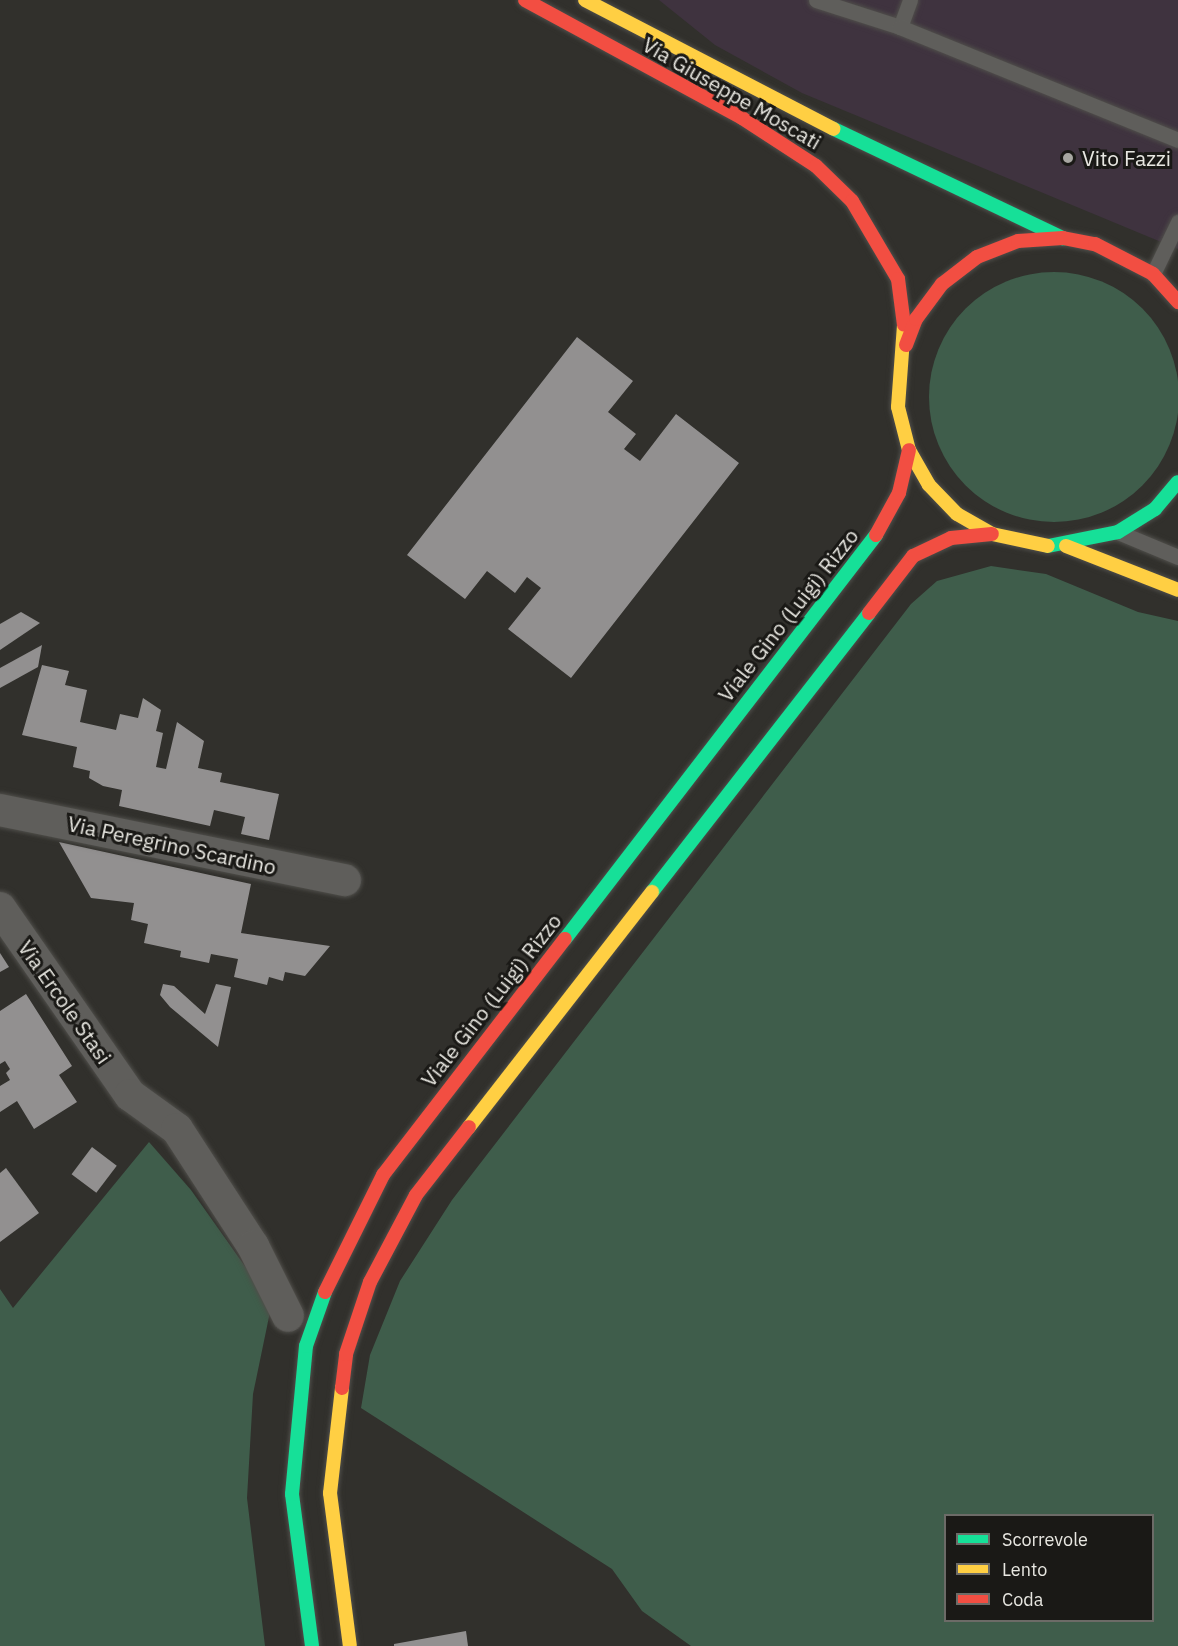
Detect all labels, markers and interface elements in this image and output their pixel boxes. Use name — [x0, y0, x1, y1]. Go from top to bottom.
street label: Via Giuseppe Moscati — [638, 32, 826, 154]
place label: Vito Fazzi — [1082, 145, 1171, 171]
marker: Vito Fazzi — [1059, 149, 1077, 167]
street label: Viale Gino (Luigi) Rizzo — [713, 524, 863, 706]
street label: Via Peregrino Scardino — [65, 811, 279, 879]
street label: Viale Gino (Luigi) Rizzo — [416, 909, 566, 1091]
street label: Via Ercole Stasi — [13, 936, 117, 1068]
legend — [944, 1514, 1154, 1622]
text: Scorrevole — [1002, 1528, 1088, 1551]
text: Lento — [1002, 1558, 1047, 1581]
text: Coda — [1002, 1588, 1043, 1611]

